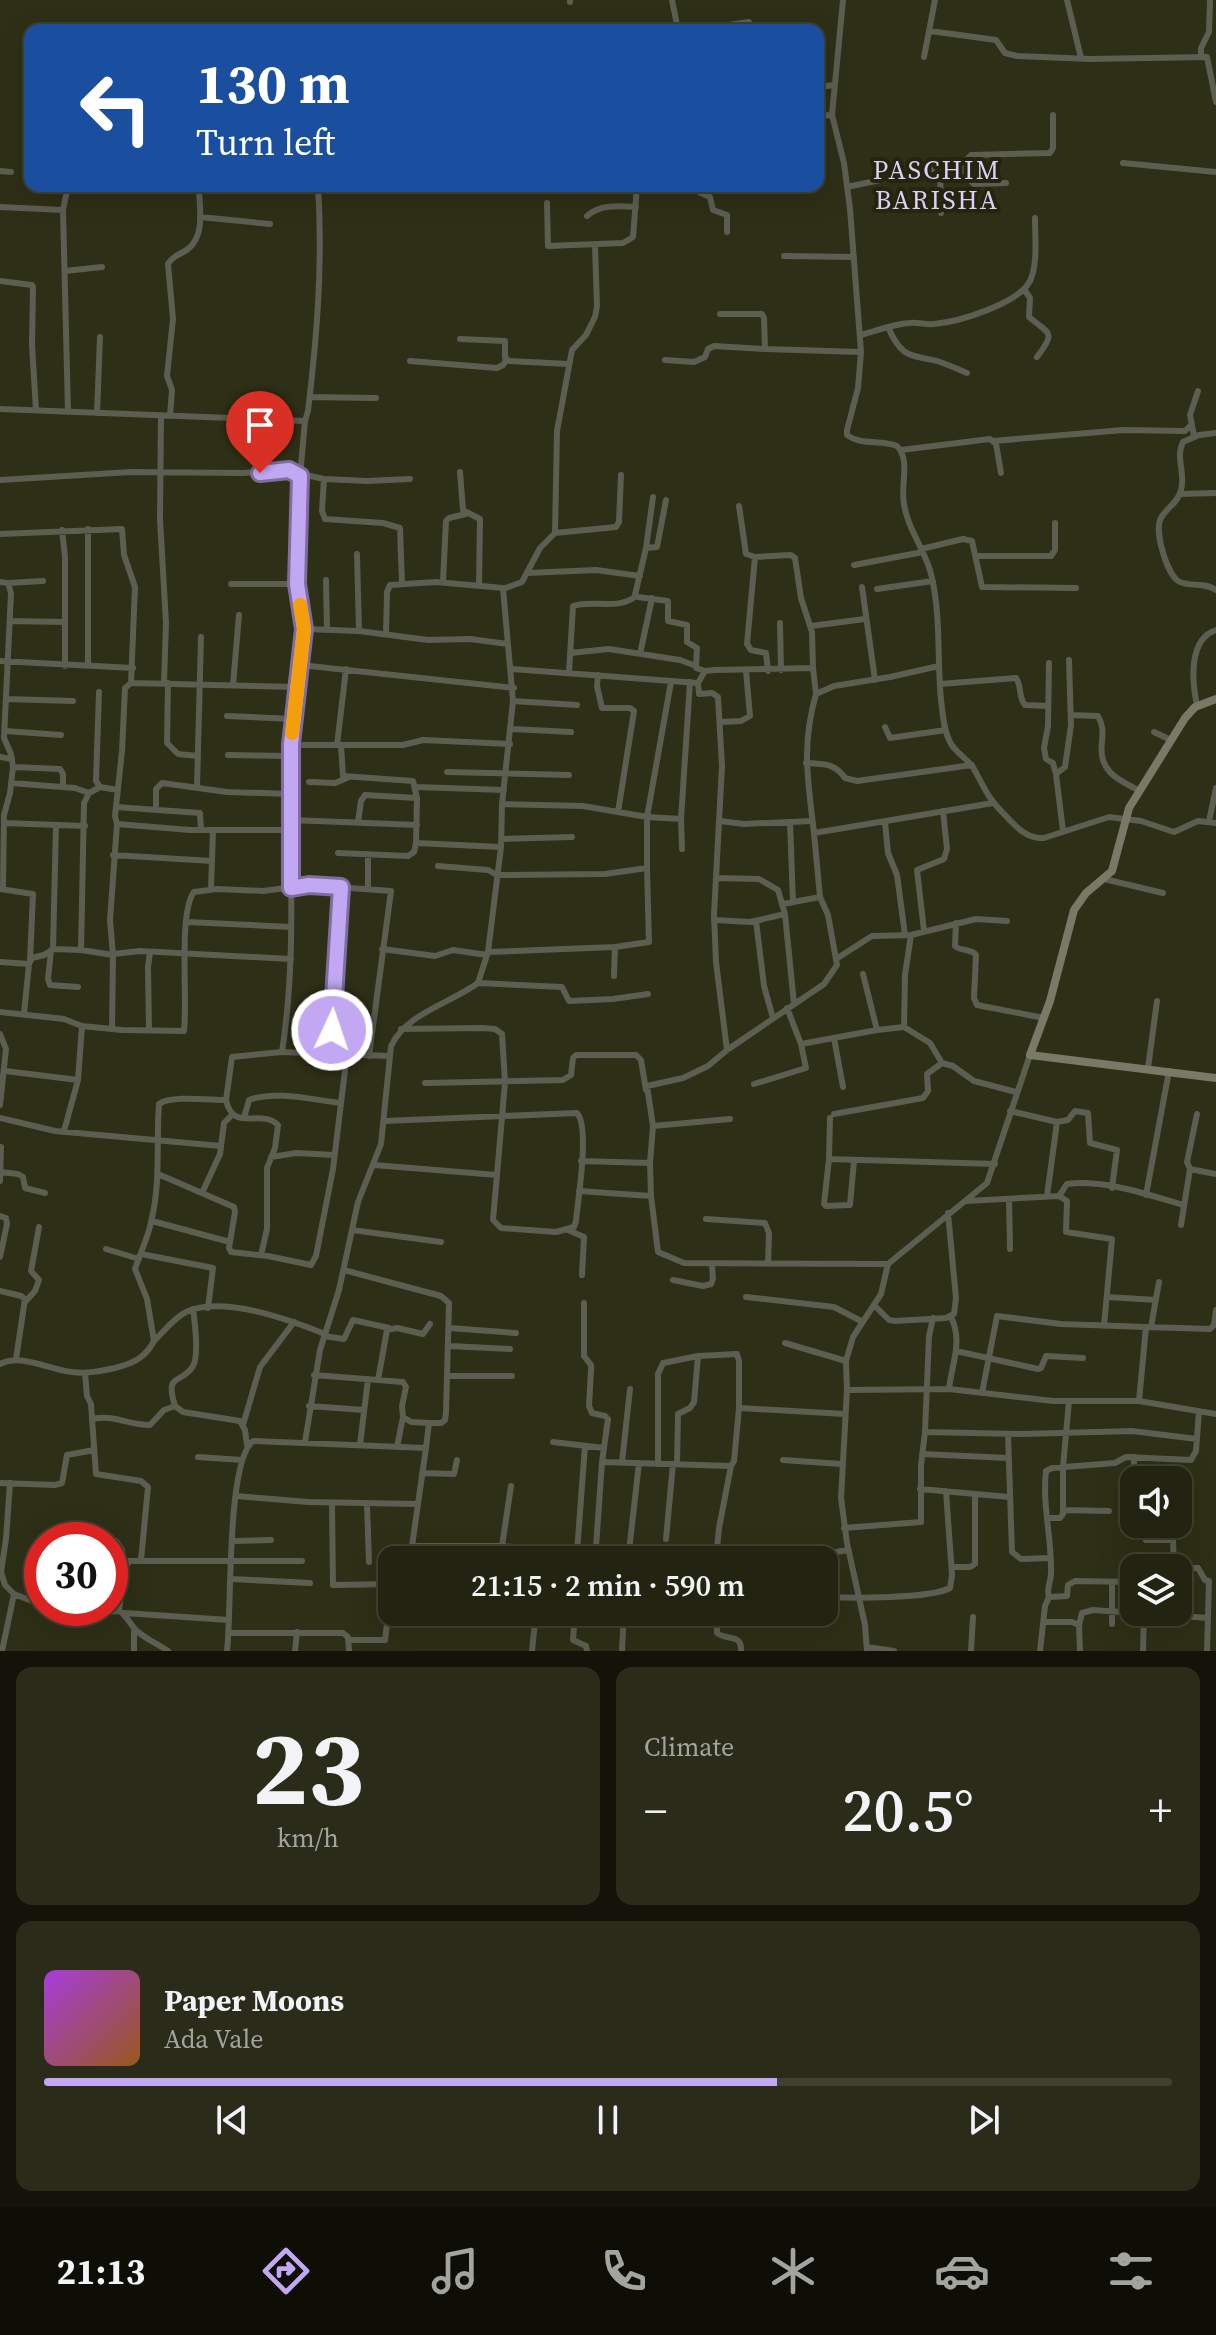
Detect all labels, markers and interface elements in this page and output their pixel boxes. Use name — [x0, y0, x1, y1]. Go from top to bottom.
text: 130 m — [196, 45, 350, 122]
icon: left — [64, 56, 168, 160]
text: Turn left — [196, 118, 335, 167]
district label: PASCHIM BARISHA — [873, 152, 1001, 218]
pin — [226, 391, 294, 473]
icon: arrive — [238, 403, 282, 447]
position arrow — [290, 988, 374, 1072]
map controls — [1120, 1466, 1192, 1626]
button: sound — [1120, 1466, 1192, 1538]
speed limit sign: 30 — [24, 1522, 128, 1626]
button: layers — [1120, 1554, 1192, 1626]
text: 21:15 · 2 min · 590 m — [471, 1565, 745, 1606]
text: 23 — [252, 1696, 364, 1839]
text: Climate — [644, 1729, 734, 1765]
text: 20.5° — [842, 1769, 974, 1851]
text: − — [644, 1780, 667, 1841]
text: + — [1149, 1780, 1172, 1841]
text: km/h — [277, 1820, 339, 1856]
text: Paper Moons — [164, 1980, 344, 2021]
text: Ada Vale — [164, 2021, 263, 2057]
icon: previous — [210, 2098, 254, 2142]
icon: pause — [586, 2098, 630, 2142]
icon: next — [962, 2098, 1006, 2142]
icon: directions — [258, 2243, 314, 2299]
icon: music — [427, 2243, 483, 2299]
icon: phone — [596, 2243, 652, 2299]
icon: climate — [765, 2243, 821, 2299]
icon: car — [934, 2243, 990, 2299]
icon: filters — [1103, 2243, 1159, 2299]
text: 21:13 — [57, 2247, 145, 2296]

